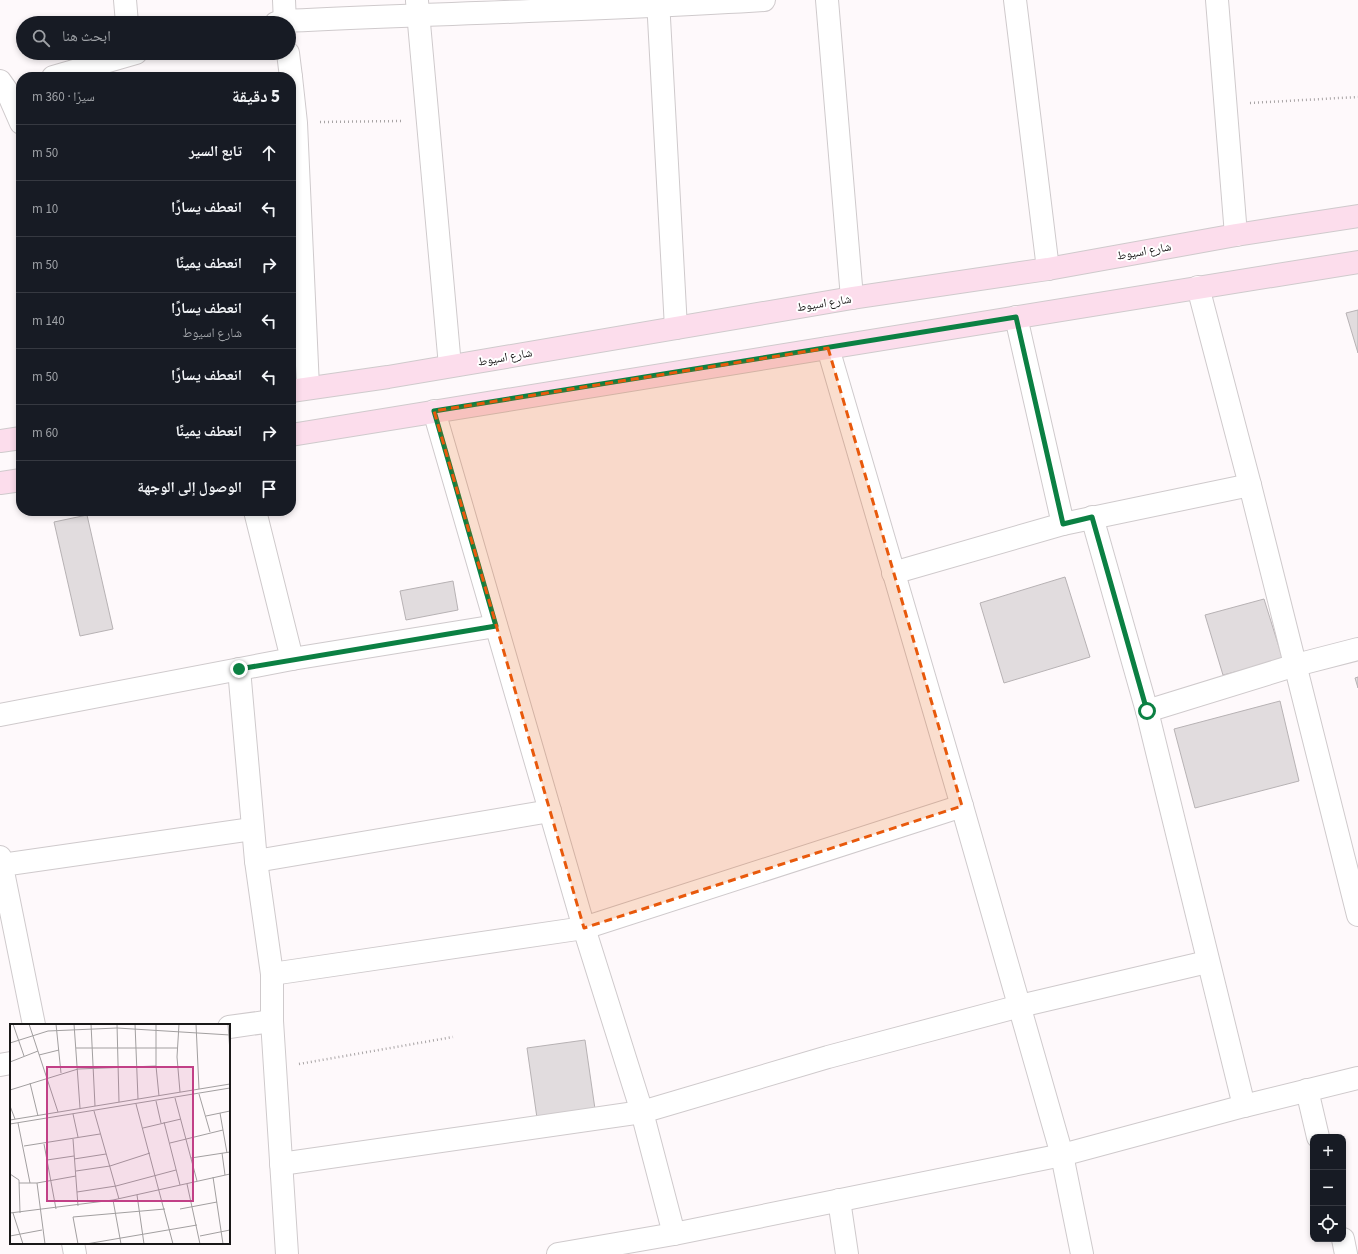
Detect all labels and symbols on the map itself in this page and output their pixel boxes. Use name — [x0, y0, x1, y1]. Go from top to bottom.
street label: شارع اسيوط — [1115, 238, 1173, 265]
street label: شارع اسيوط — [796, 291, 853, 316]
street label: شارع اسيوط — [476, 344, 534, 371]
route end — [230, 660, 248, 678]
route start — [1138, 702, 1156, 720]
inset map — [10, 1024, 230, 1244]

